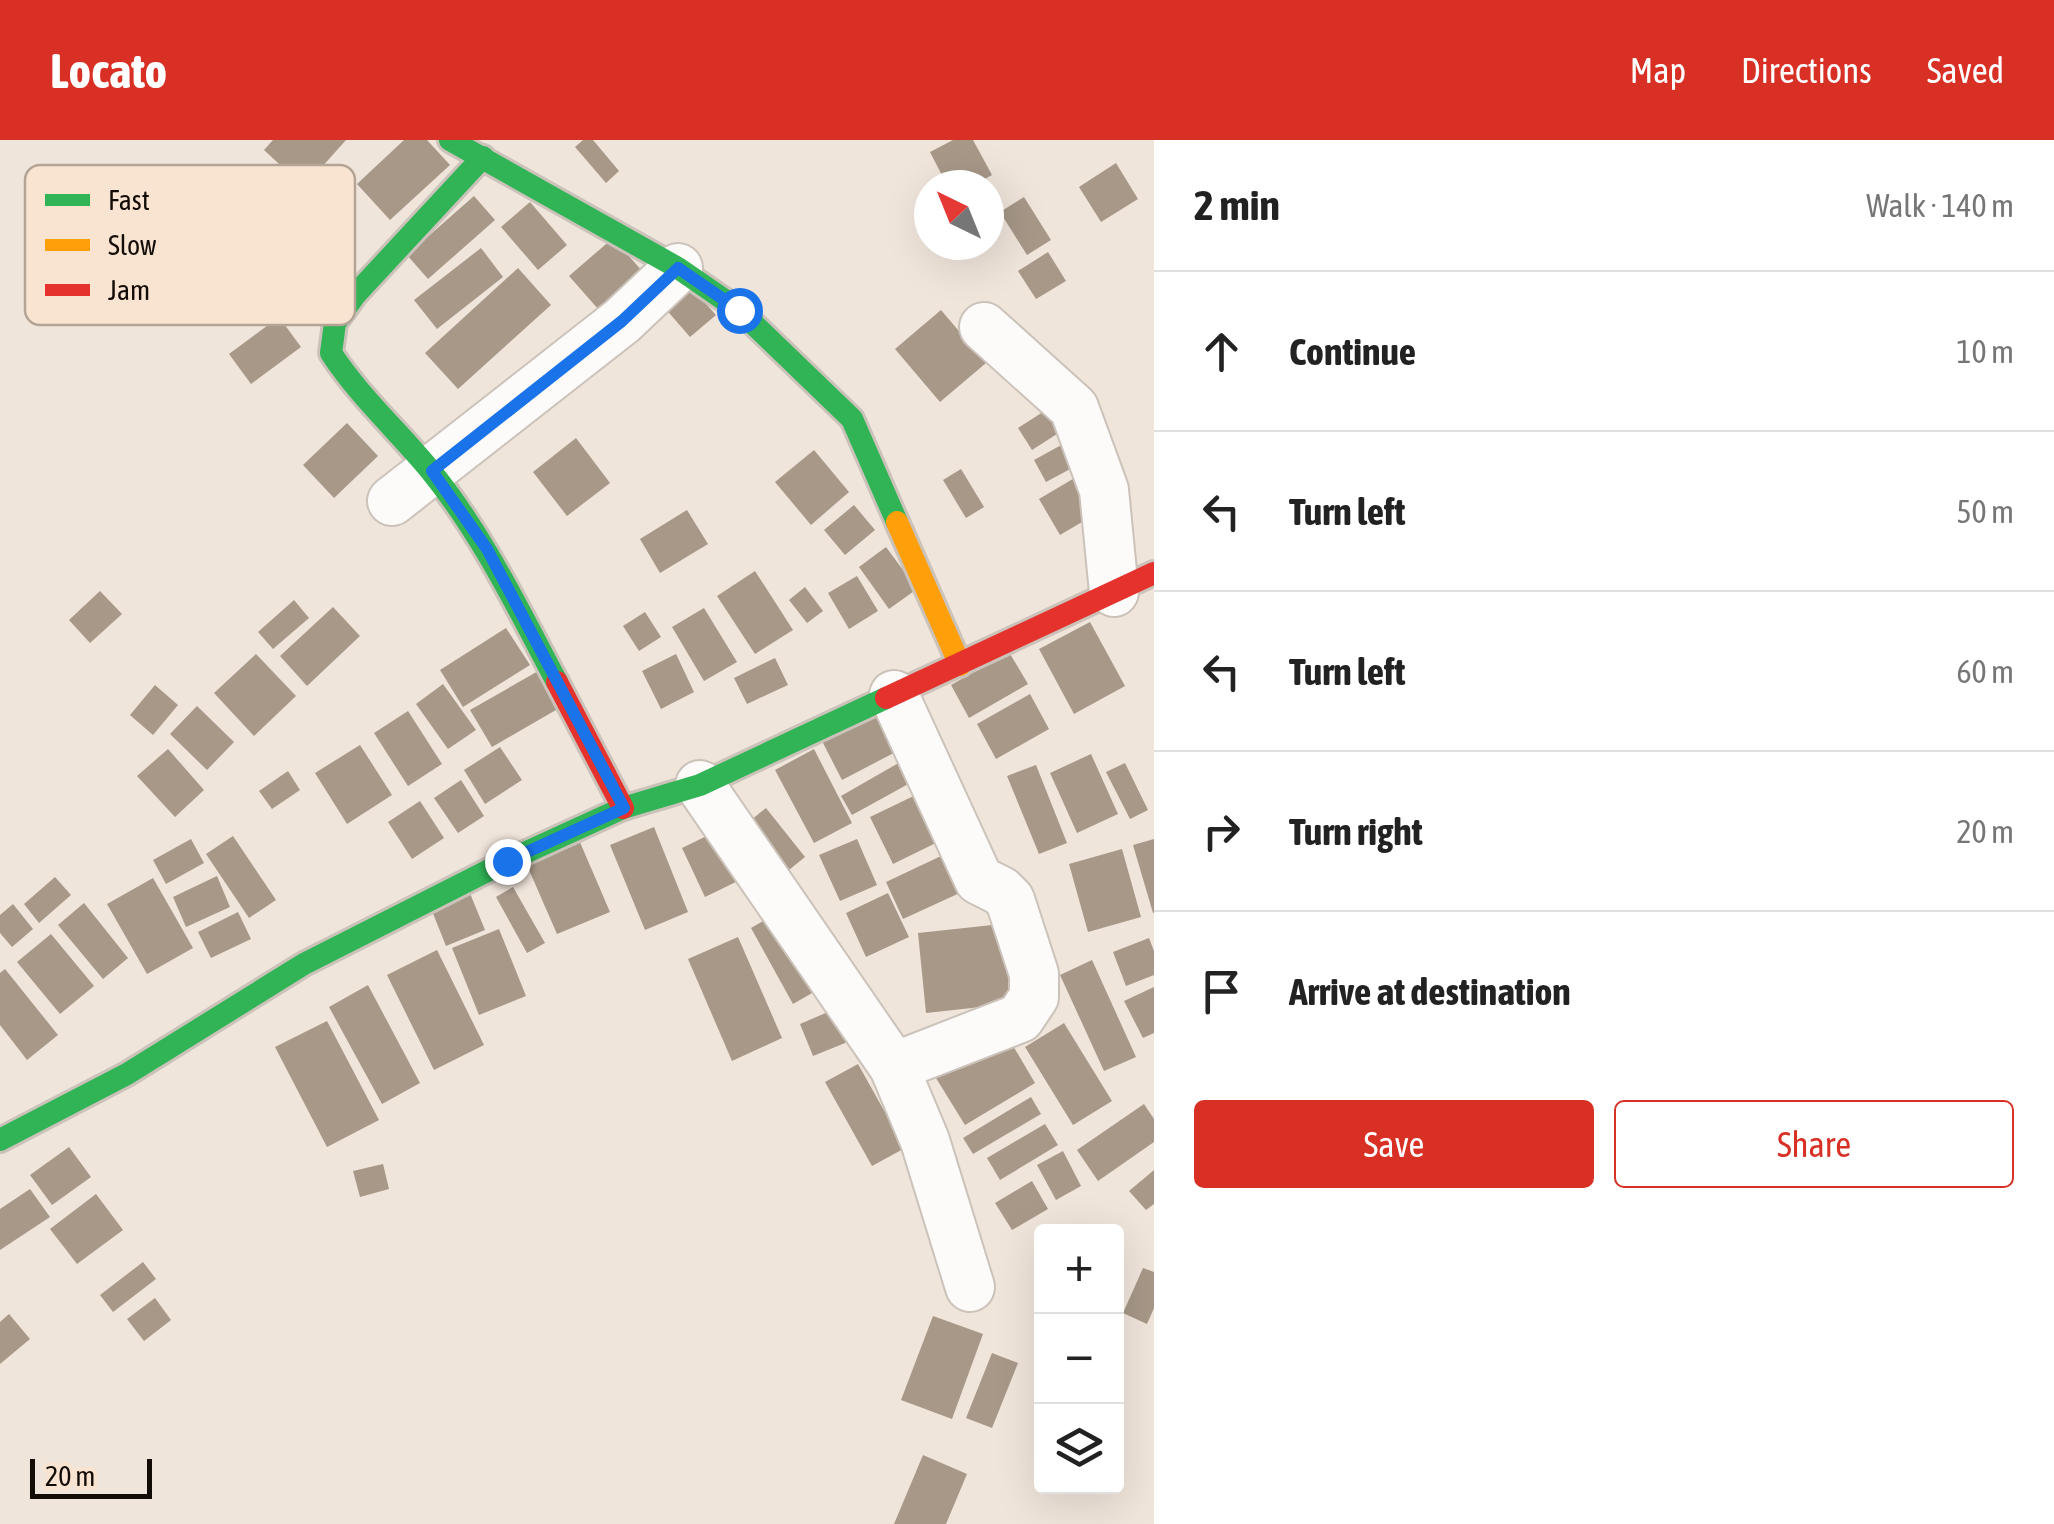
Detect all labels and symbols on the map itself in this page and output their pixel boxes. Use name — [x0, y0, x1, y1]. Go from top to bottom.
legend — [25, 165, 355, 325]
north arrow — [914, 170, 1004, 260]
text: Fast — [108, 184, 150, 216]
text: Slow — [108, 229, 157, 261]
text: Jam — [108, 274, 150, 306]
route start — [717, 288, 763, 334]
route end — [485, 839, 531, 885]
scale bar — [30, 1454, 152, 1498]

